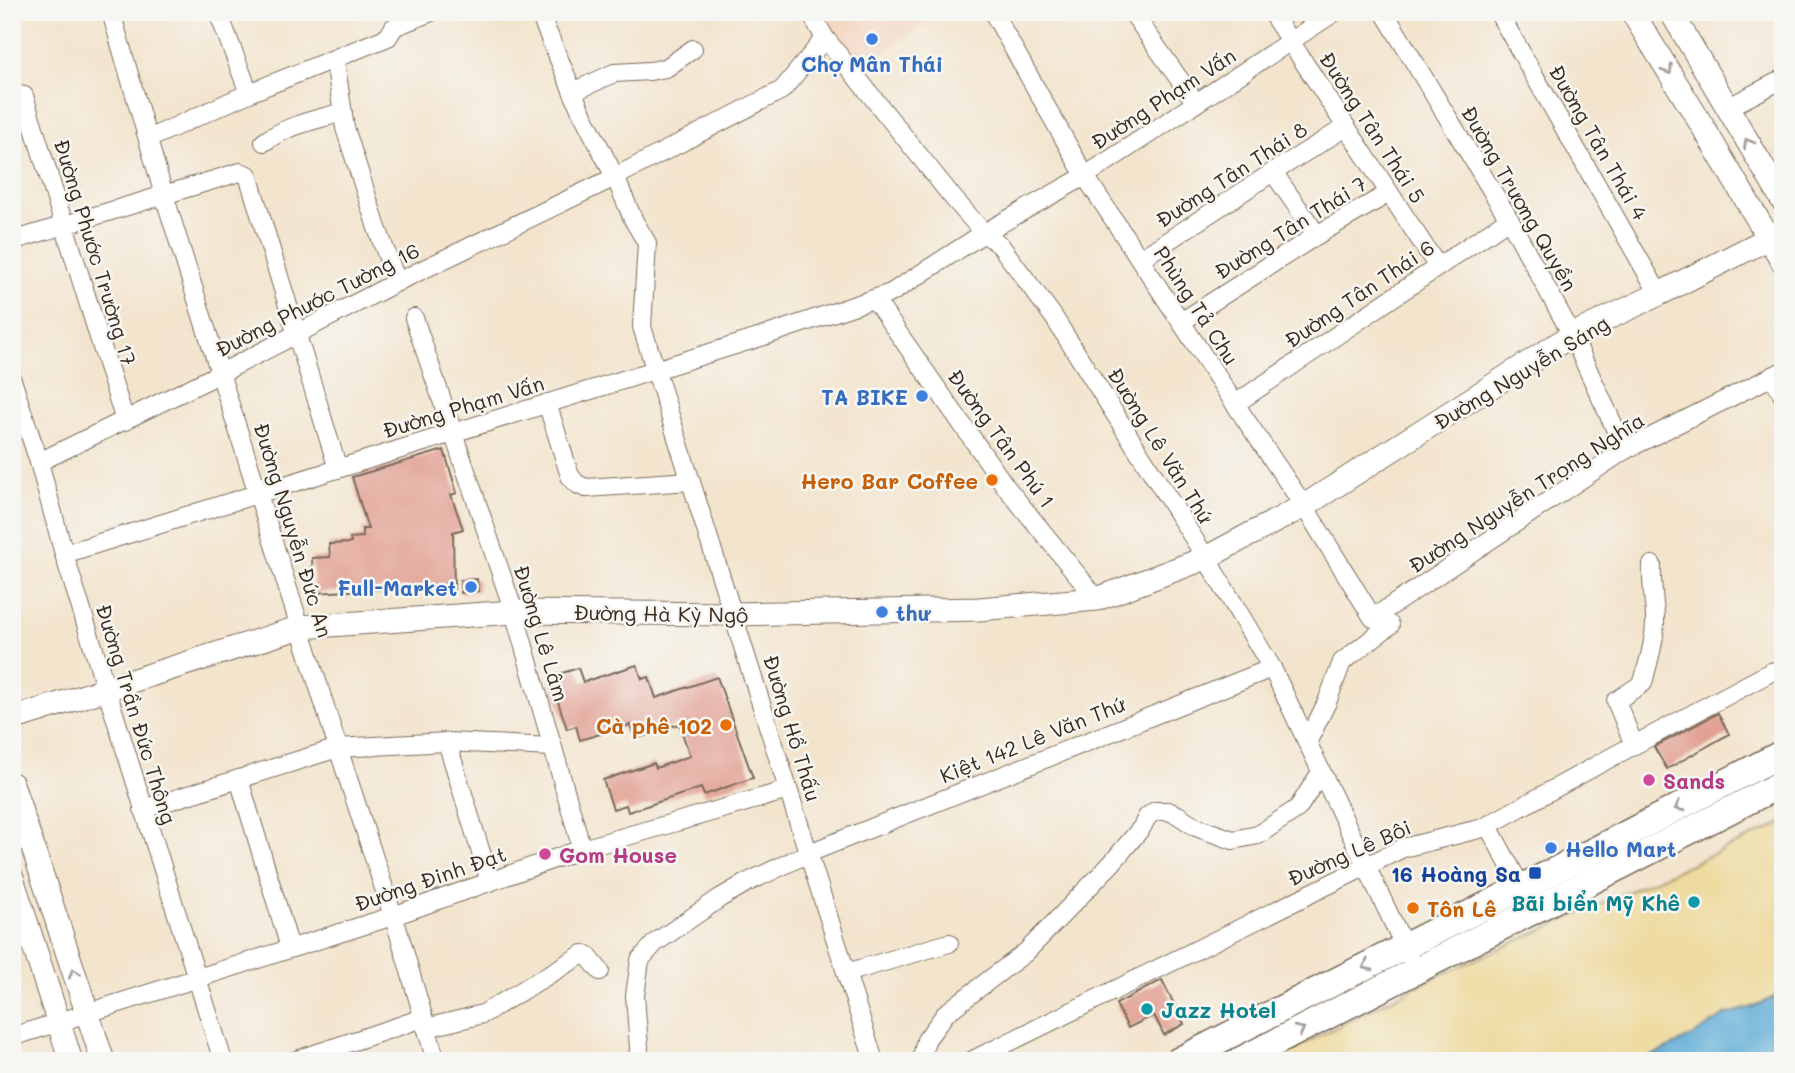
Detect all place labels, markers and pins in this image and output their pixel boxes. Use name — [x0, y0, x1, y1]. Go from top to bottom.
marker: Chợ Mân Thái — [864, 31, 880, 47]
place label: Chợ Mân Thái — [801, 50, 943, 77]
place label: TA BIKE — [821, 383, 908, 410]
marker: TA BIKE — [914, 388, 930, 404]
place label: Hero Bar Coffee — [800, 467, 978, 494]
marker: Hero Bar Coffee — [984, 472, 1000, 488]
place label: Full-Market — [337, 574, 457, 601]
marker: Full-Market — [463, 579, 479, 595]
place label: thư — [896, 599, 932, 626]
marker: thư — [874, 604, 890, 620]
place label: Cà phê 102 — [596, 712, 712, 739]
marker: Cà phê 102 — [718, 717, 734, 733]
place label: Sands — [1663, 767, 1725, 794]
marker: Sands — [1641, 772, 1657, 788]
place label: Hello Mart — [1565, 835, 1676, 862]
marker: Hello Mart — [1543, 840, 1559, 856]
place label: Gom House — [559, 841, 677, 868]
marker: Gom House — [537, 846, 553, 862]
place label: 16 Hoàng Sa — [1391, 860, 1521, 887]
marker: 16 Hoàng Sa — [1527, 865, 1543, 881]
place label: Bãi biển Mỹ Khê — [1511, 889, 1680, 917]
marker: Bãi biển Mỹ Khê — [1686, 894, 1702, 910]
place label: Tôn Lê — [1427, 895, 1496, 922]
marker: Tôn Lê — [1405, 900, 1421, 916]
place label: Jazz Hotel — [1161, 996, 1276, 1023]
marker: Jazz Hotel — [1139, 1001, 1155, 1017]

